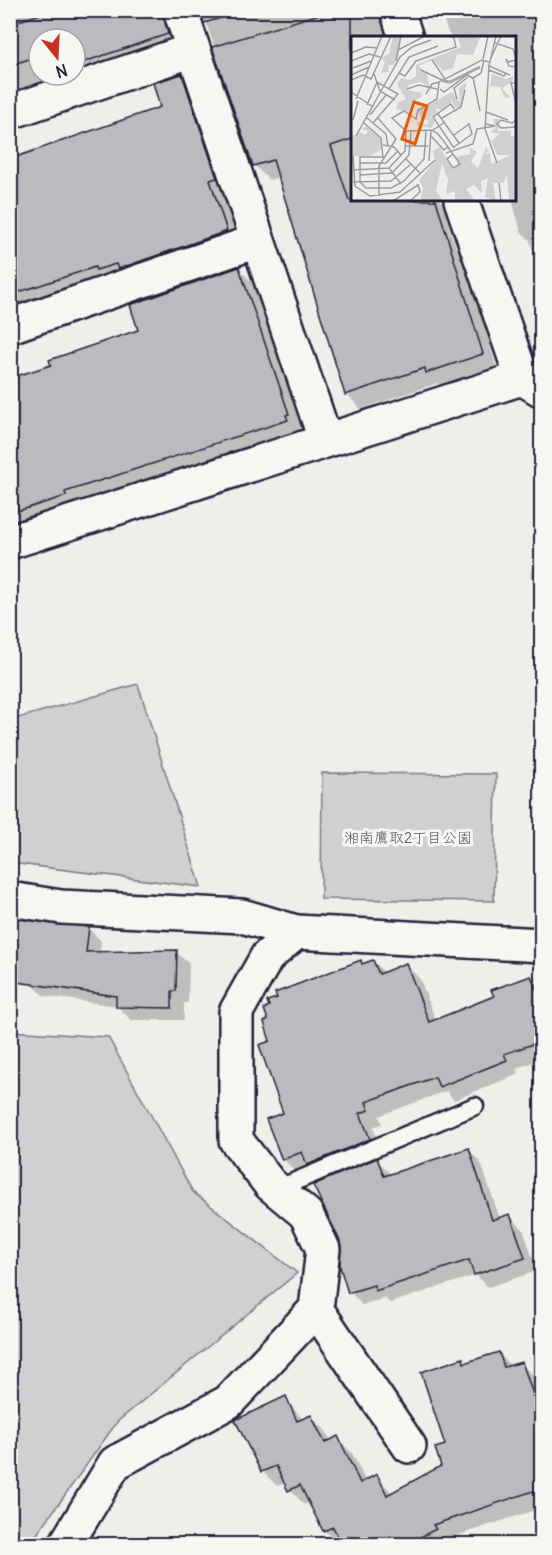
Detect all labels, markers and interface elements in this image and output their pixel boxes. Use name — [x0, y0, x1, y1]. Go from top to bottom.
north arrow — [27, 27, 87, 87]
inset map — [351, 36, 516, 201]
text: N — [53, 60, 70, 82]
park label: 湘南鷹取2丁目公園 — [344, 828, 472, 847]

